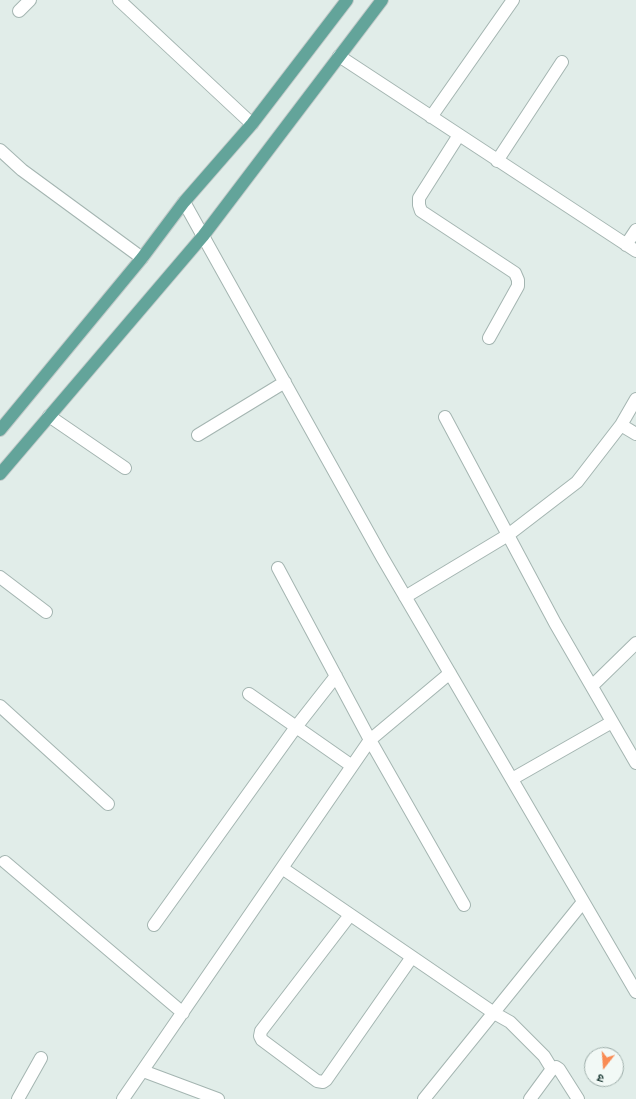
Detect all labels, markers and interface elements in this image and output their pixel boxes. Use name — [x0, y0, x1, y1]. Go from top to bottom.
north arrow — [584, 1047, 624, 1087]
text: उ — [595, 1070, 606, 1086]

